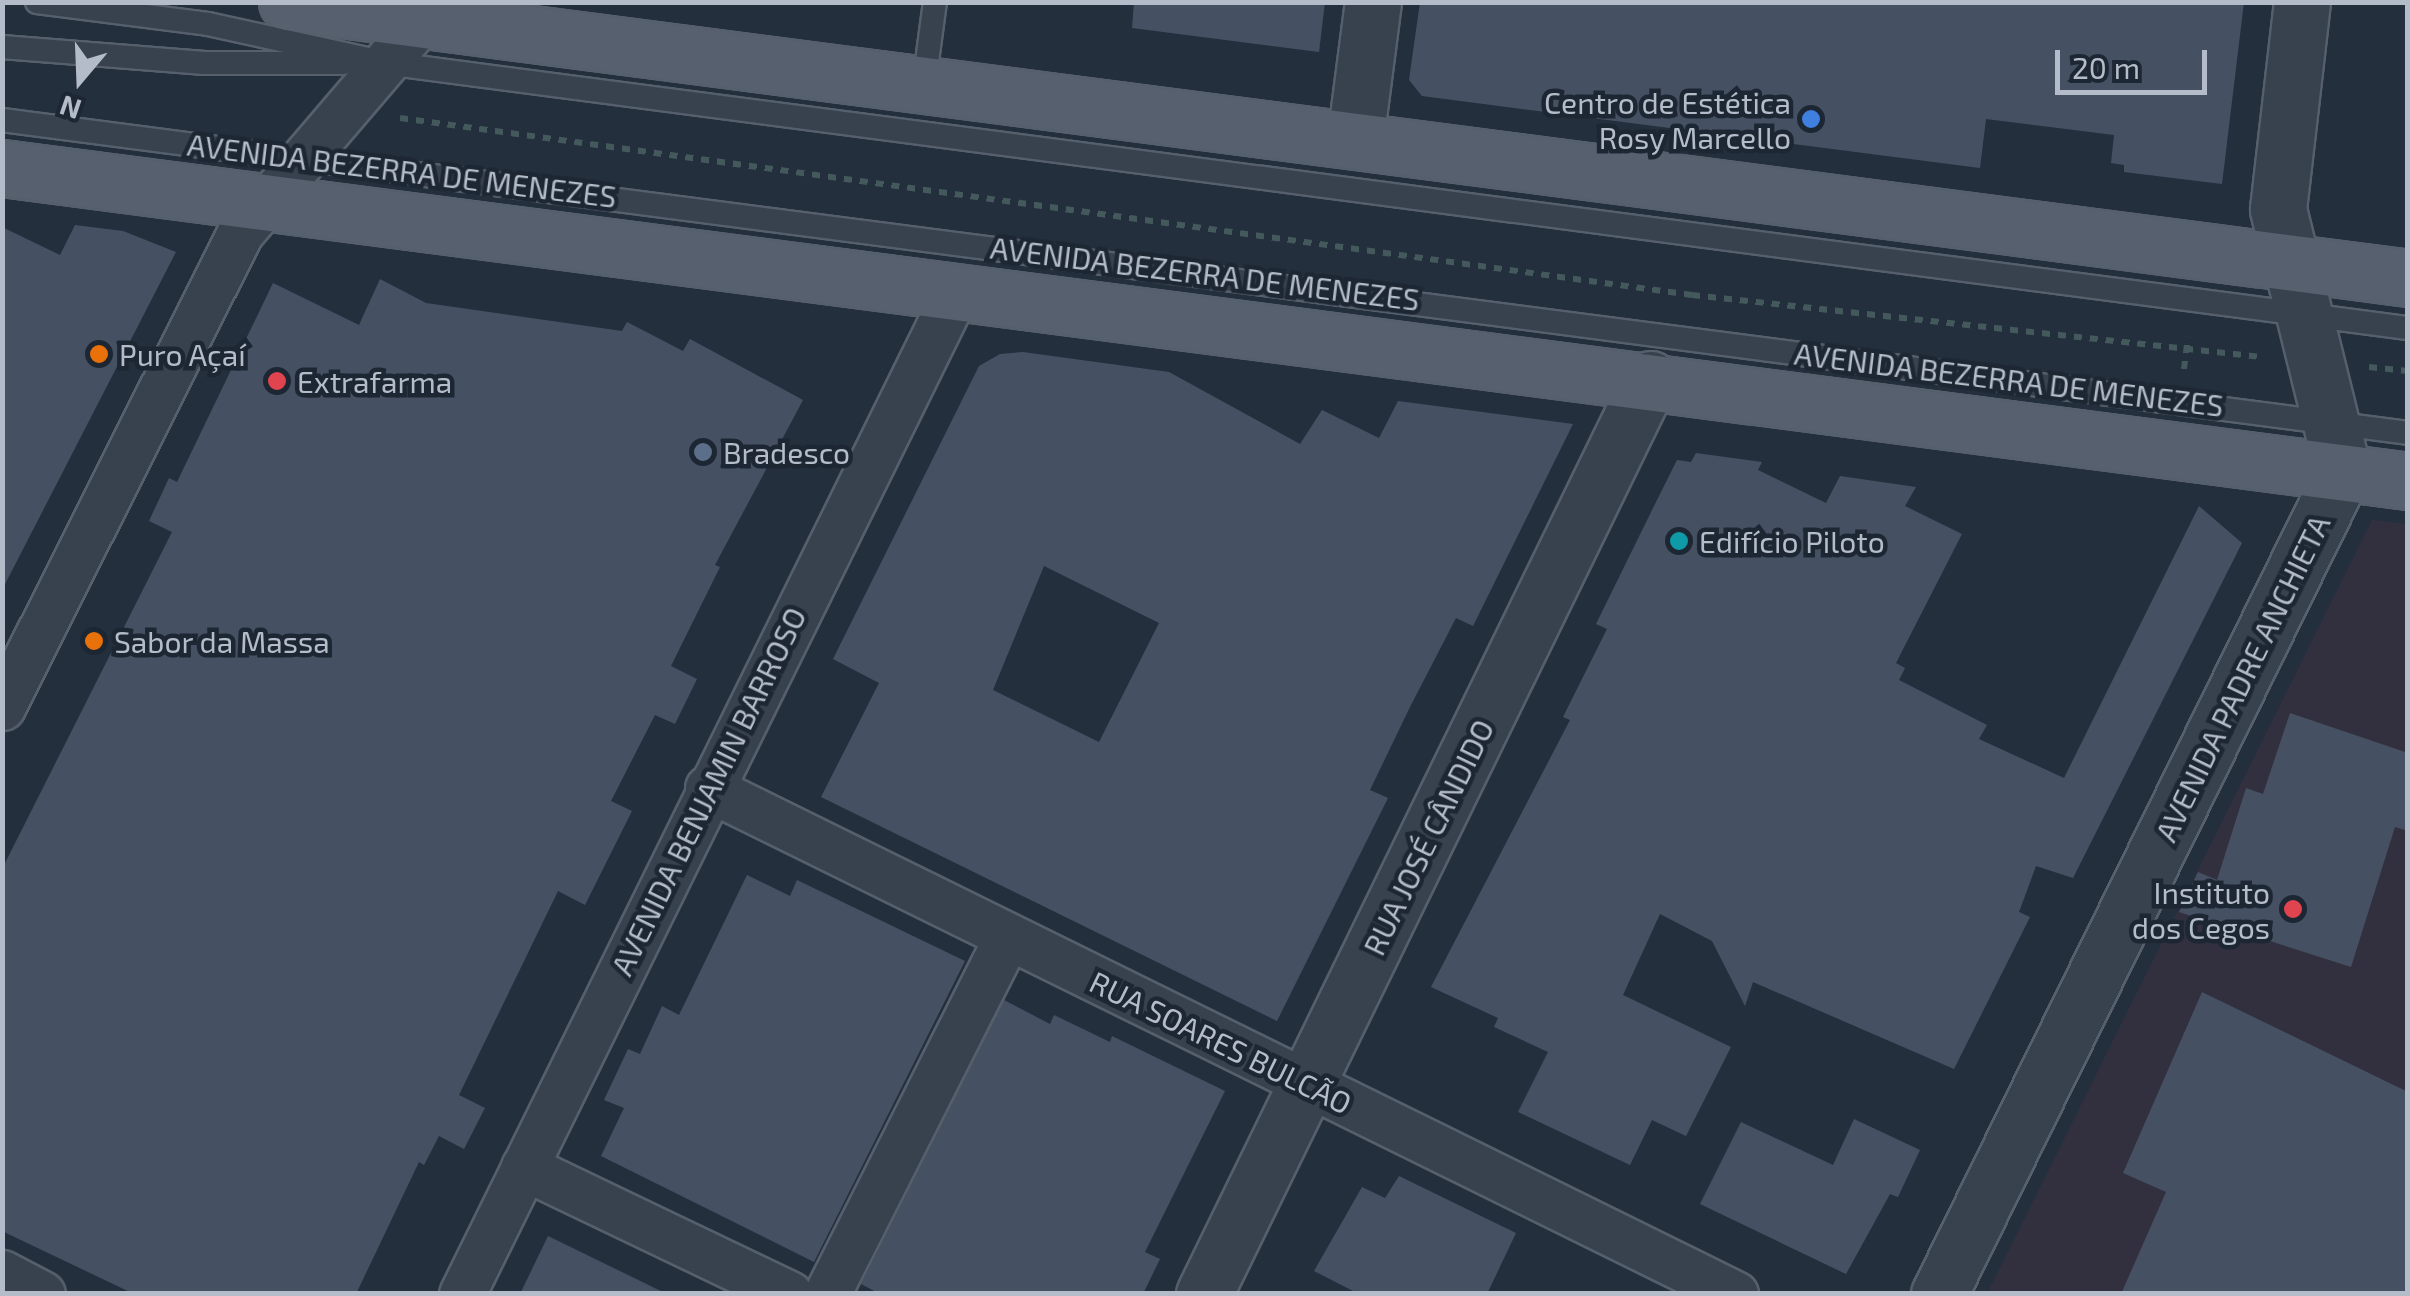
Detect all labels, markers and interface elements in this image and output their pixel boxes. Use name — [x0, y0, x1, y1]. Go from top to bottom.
north arrow — [30, 30, 130, 130]
scale bar — [2060, 30, 2212, 92]
text: 20 m — [2072, 49, 2140, 85]
place label: Centro de Estética Rosy Marcello — [1544, 84, 1791, 154]
text: N — [55, 89, 85, 128]
marker: Centro de Estética Rosy Marcello — [1800, 108, 1822, 130]
street label: AVENIDA BEZERRA DE MENEZES — [185, 126, 619, 214]
street label: AVENIDA BEZERRA DE MENEZES — [988, 229, 1422, 317]
street label: AVENIDA BEZERRA DE MENEZES — [1792, 335, 2226, 423]
place label: Puro Açaí — [119, 336, 246, 372]
marker: Puro Açaí — [88, 343, 110, 365]
place label: Extrafarma — [297, 363, 452, 399]
marker: Extrafarma — [266, 370, 288, 392]
place label: Bradesco — [723, 434, 850, 470]
marker: Bradesco — [692, 441, 714, 463]
street label: AVENIDA PADRE ANCHIETA — [2147, 508, 2337, 848]
place label: Edifício Piloto — [1699, 523, 1885, 559]
marker: Edifício Piloto — [1668, 530, 1690, 552]
street label: AVENIDA BENJAMIN BARROSO — [603, 601, 813, 981]
place label: Sabor da Massa — [114, 623, 330, 659]
marker: Sabor da Massa — [83, 630, 105, 652]
street label: RUA JOSÉ CÂNDIDO — [1355, 713, 1501, 961]
place label: Instituto dos Cegos — [2132, 874, 2270, 944]
marker: Instituto dos Cegos — [2280, 896, 2306, 922]
street label: RUA SOARES BULCÃO — [1084, 963, 1358, 1121]

